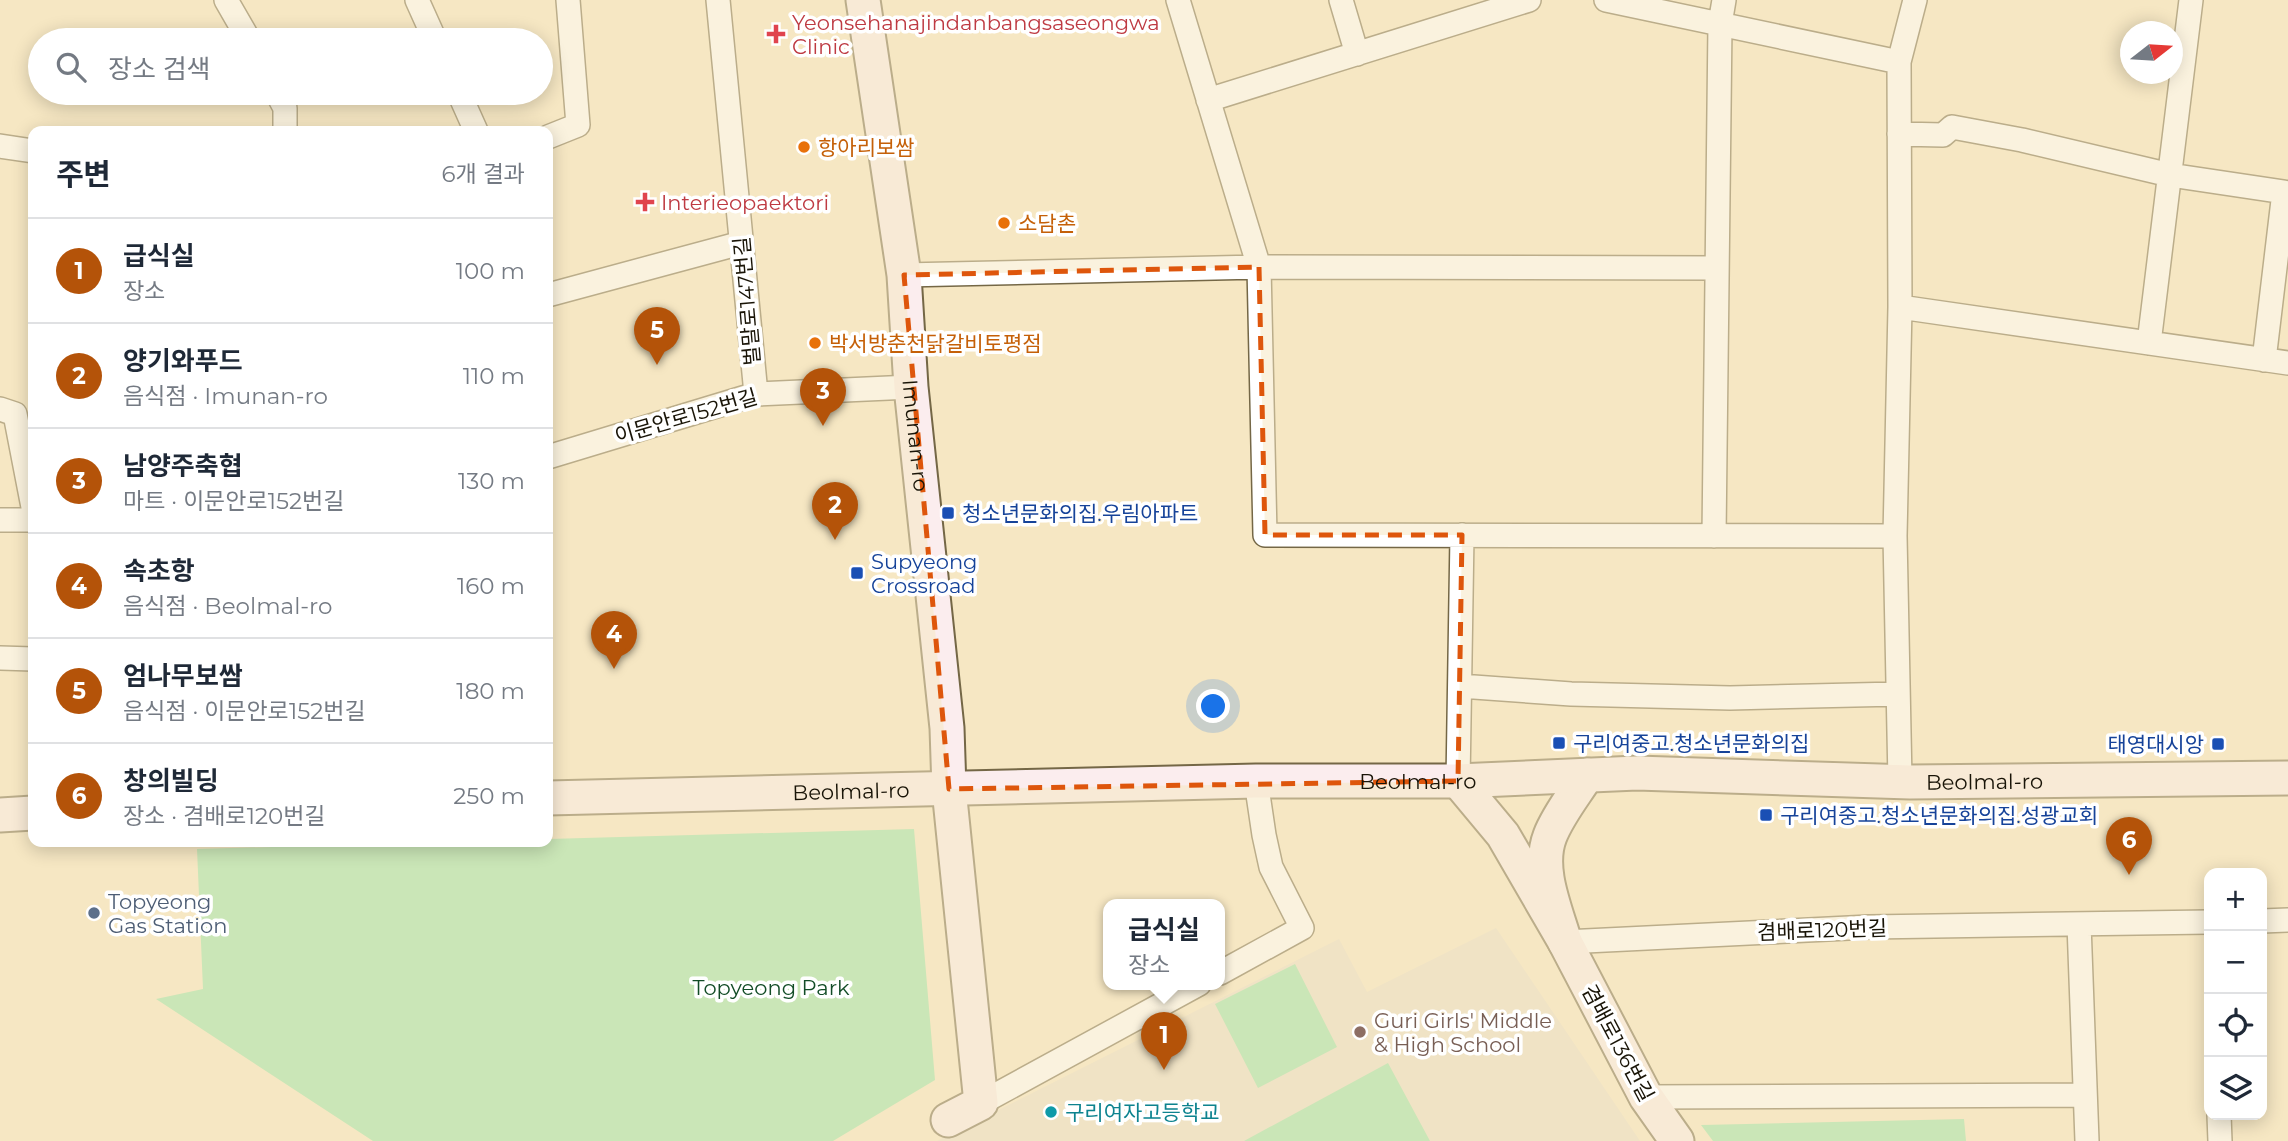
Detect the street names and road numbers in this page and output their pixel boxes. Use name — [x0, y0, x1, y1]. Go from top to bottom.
street label: 벌말로147번길 — [729, 235, 765, 367]
street label: Imunan-ro — [898, 379, 934, 493]
street label: 이문안로152번길 — [612, 384, 760, 448]
street label: Beolmal-ro — [1359, 768, 1477, 794]
street label: Beolmal-ro — [1926, 768, 2043, 794]
street label: Beolmal-ro — [792, 777, 910, 805]
street label: 겸배로120번길 — [1757, 915, 1887, 945]
street label: 겸배로136번길 — [1577, 980, 1659, 1106]

